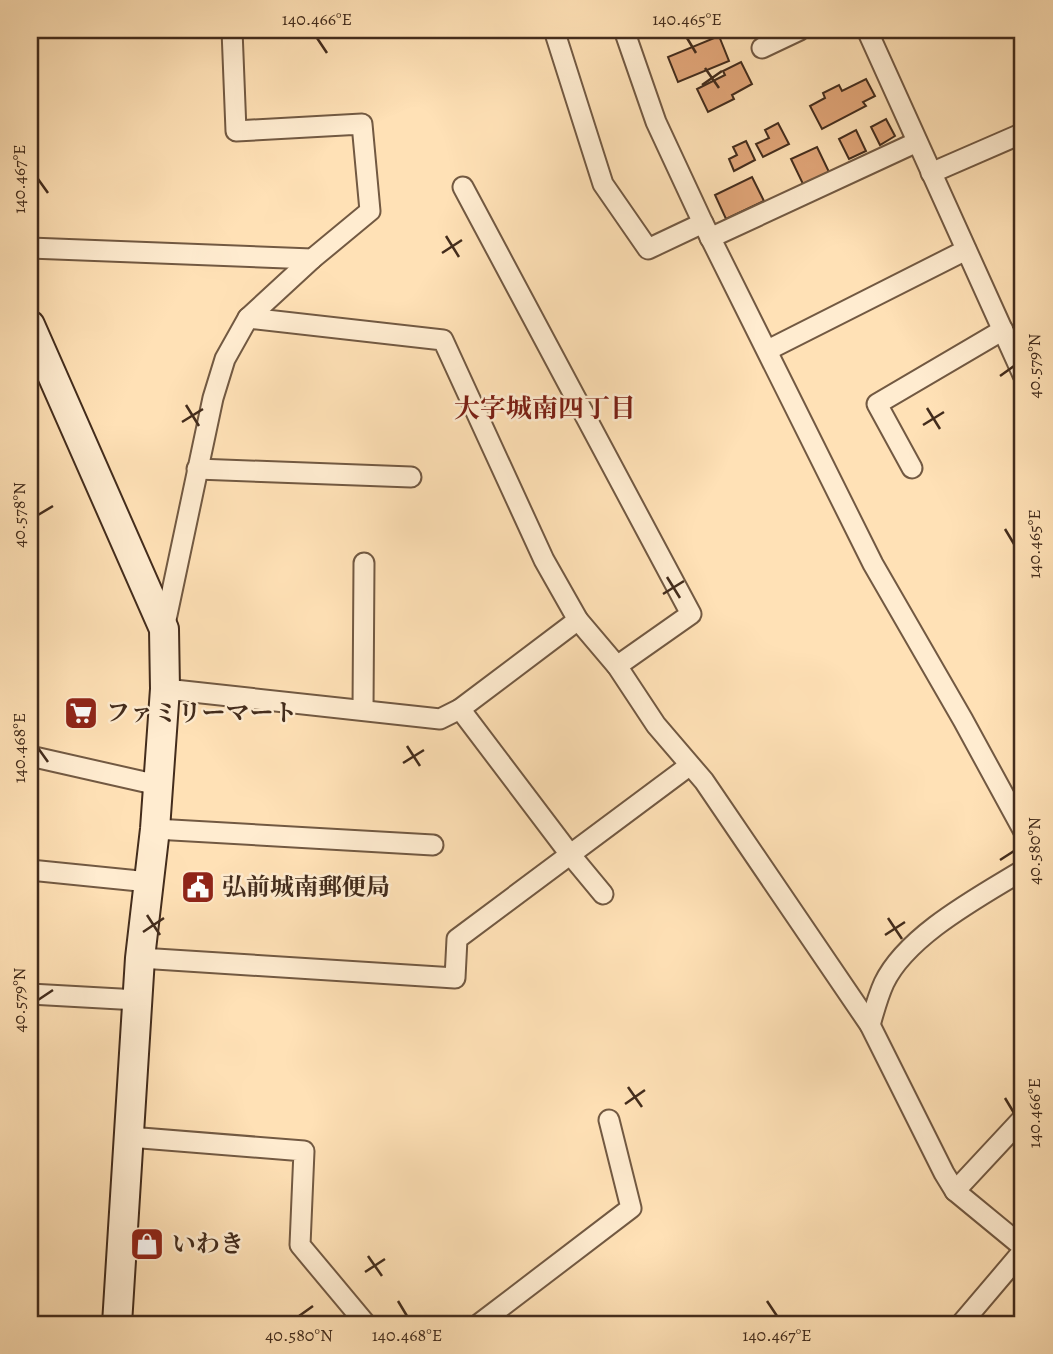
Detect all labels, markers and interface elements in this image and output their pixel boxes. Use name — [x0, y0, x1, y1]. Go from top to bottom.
text: 140.466°E — [282, 7, 352, 31]
text: 140.465°E — [652, 7, 722, 31]
text: 140.467°E — [7, 144, 31, 214]
text: 40.579°N — [1022, 333, 1046, 399]
district label: 大字城南四丁目 — [454, 391, 636, 426]
text: 40.578°N — [7, 482, 31, 548]
text: 140.465°E — [1022, 509, 1046, 579]
supermarket icon: ファミリーマート — [62, 694, 100, 732]
place label: ファミリーマート — [106, 697, 298, 729]
text: 140.468°E — [7, 713, 31, 783]
text: 40.580°N — [1022, 817, 1046, 885]
public building icon: 弘前城南郵便局 — [179, 868, 217, 906]
place label: 弘前城南郵便局 — [222, 871, 390, 903]
text: 40.579°N — [7, 967, 31, 1033]
text: 140.466°E — [1022, 1078, 1046, 1148]
shop icon: いわき — [128, 1225, 166, 1263]
place label: いわき — [172, 1228, 244, 1260]
text: 40.580°N — [265, 1323, 333, 1347]
text: 140.468°E — [372, 1323, 442, 1347]
text: 140.467°E — [742, 1323, 812, 1347]

